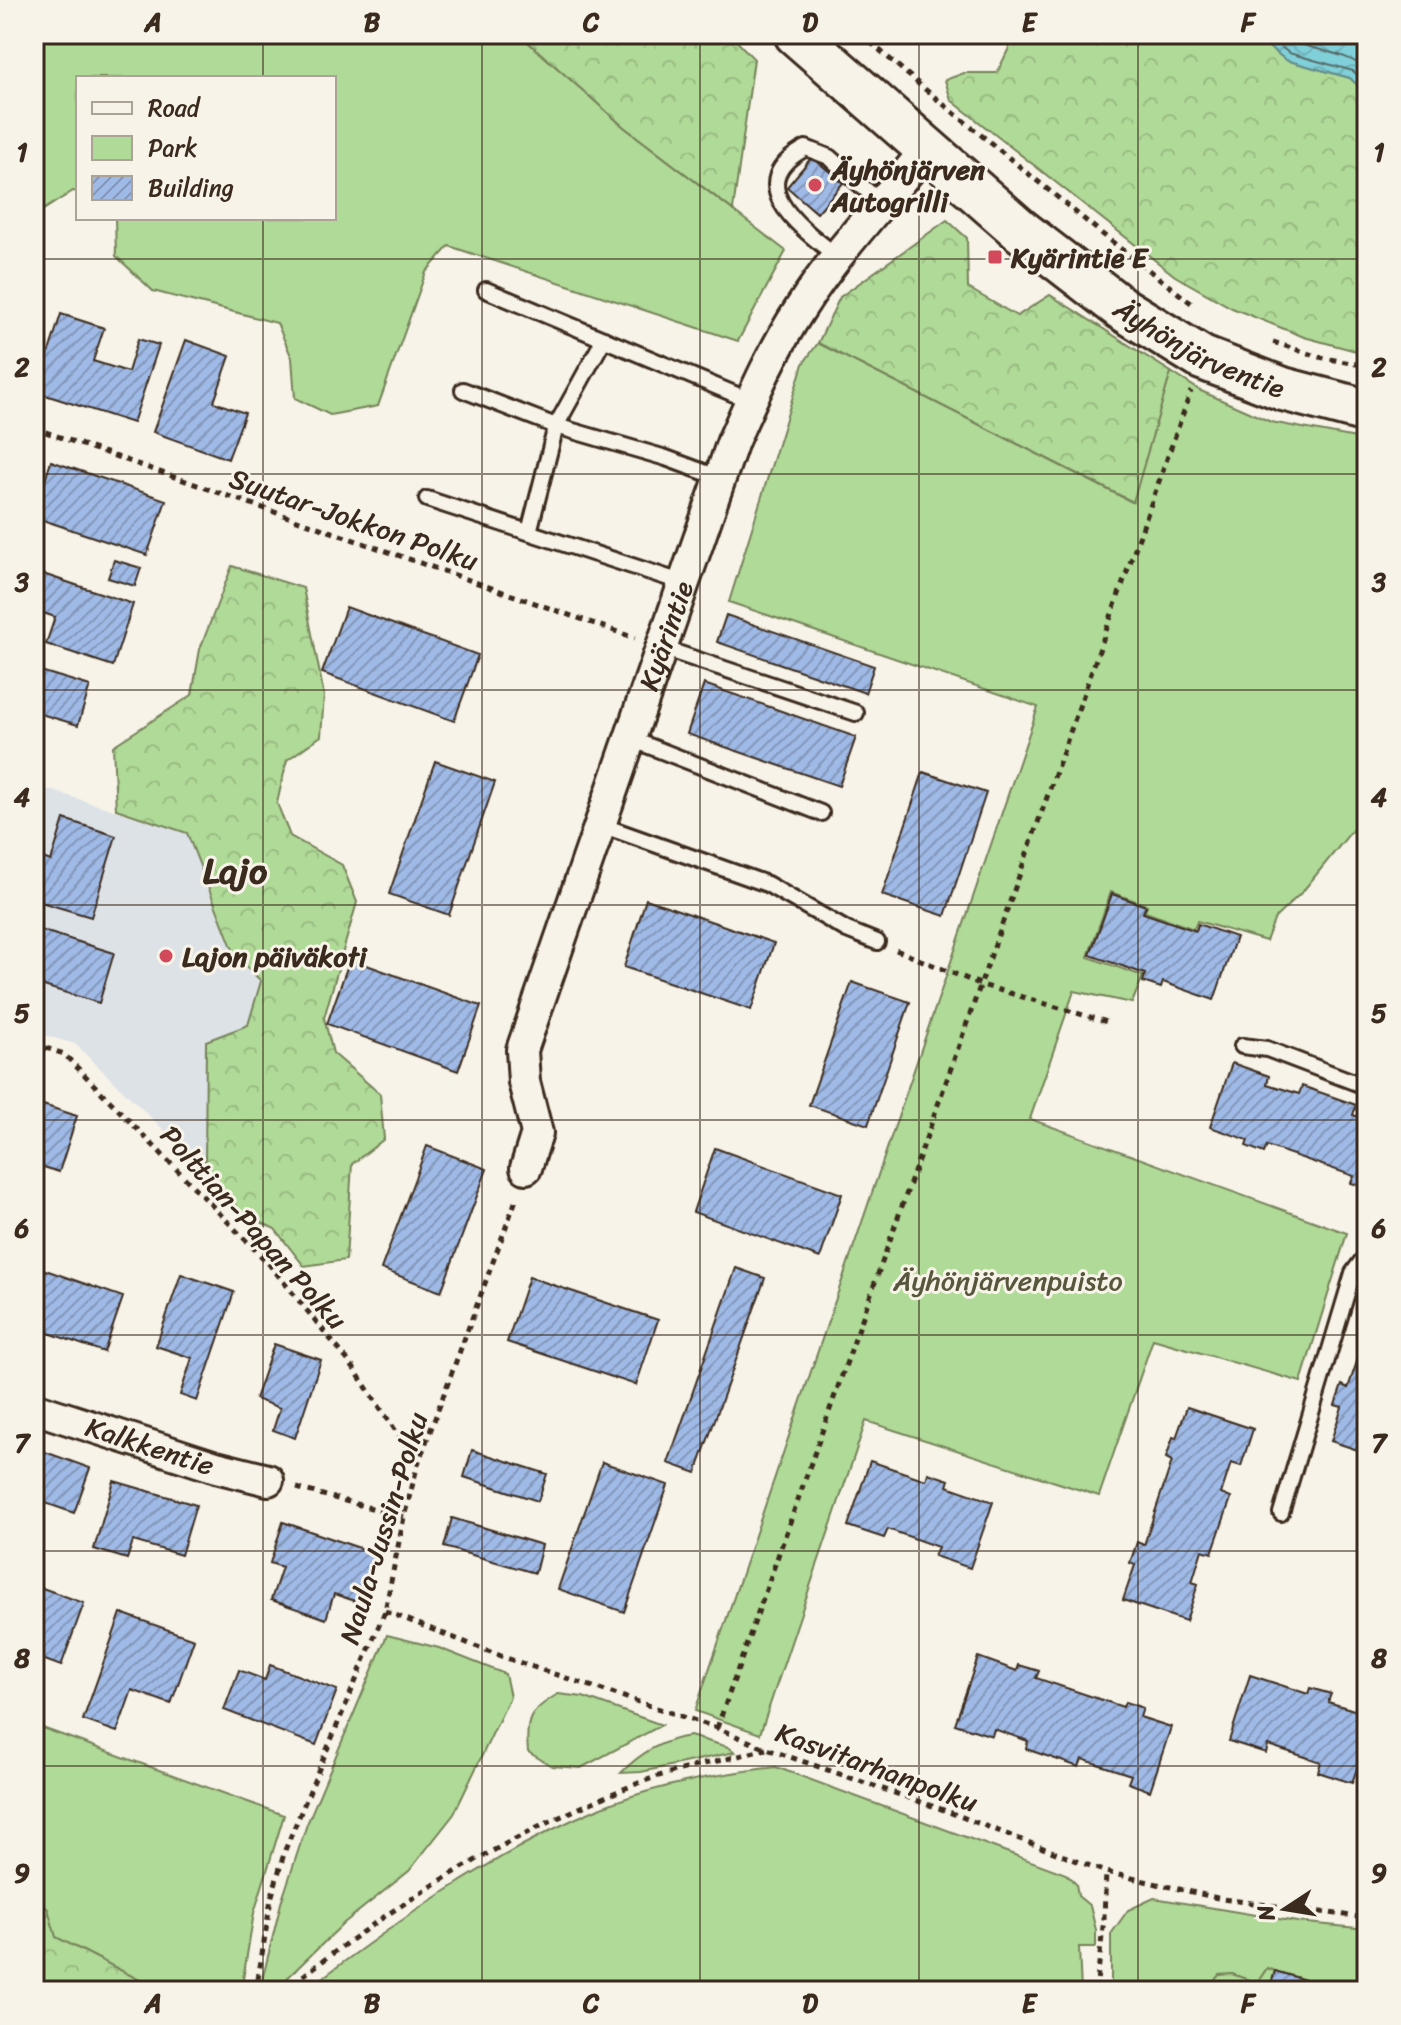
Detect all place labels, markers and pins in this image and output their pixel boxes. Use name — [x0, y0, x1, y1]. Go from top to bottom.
place label: Äyhönjärven Autogrilli — [830, 145, 986, 226]
marker: Äyhönjärven Autogrilli — [806, 176, 824, 194]
place label: Kyärintie E — [1010, 233, 1150, 282]
marker: Kyärintie E — [986, 248, 1004, 266]
place label: Lajon päiväkoti — [182, 932, 368, 981]
marker: Lajon päiväkoti — [157, 947, 175, 965]

